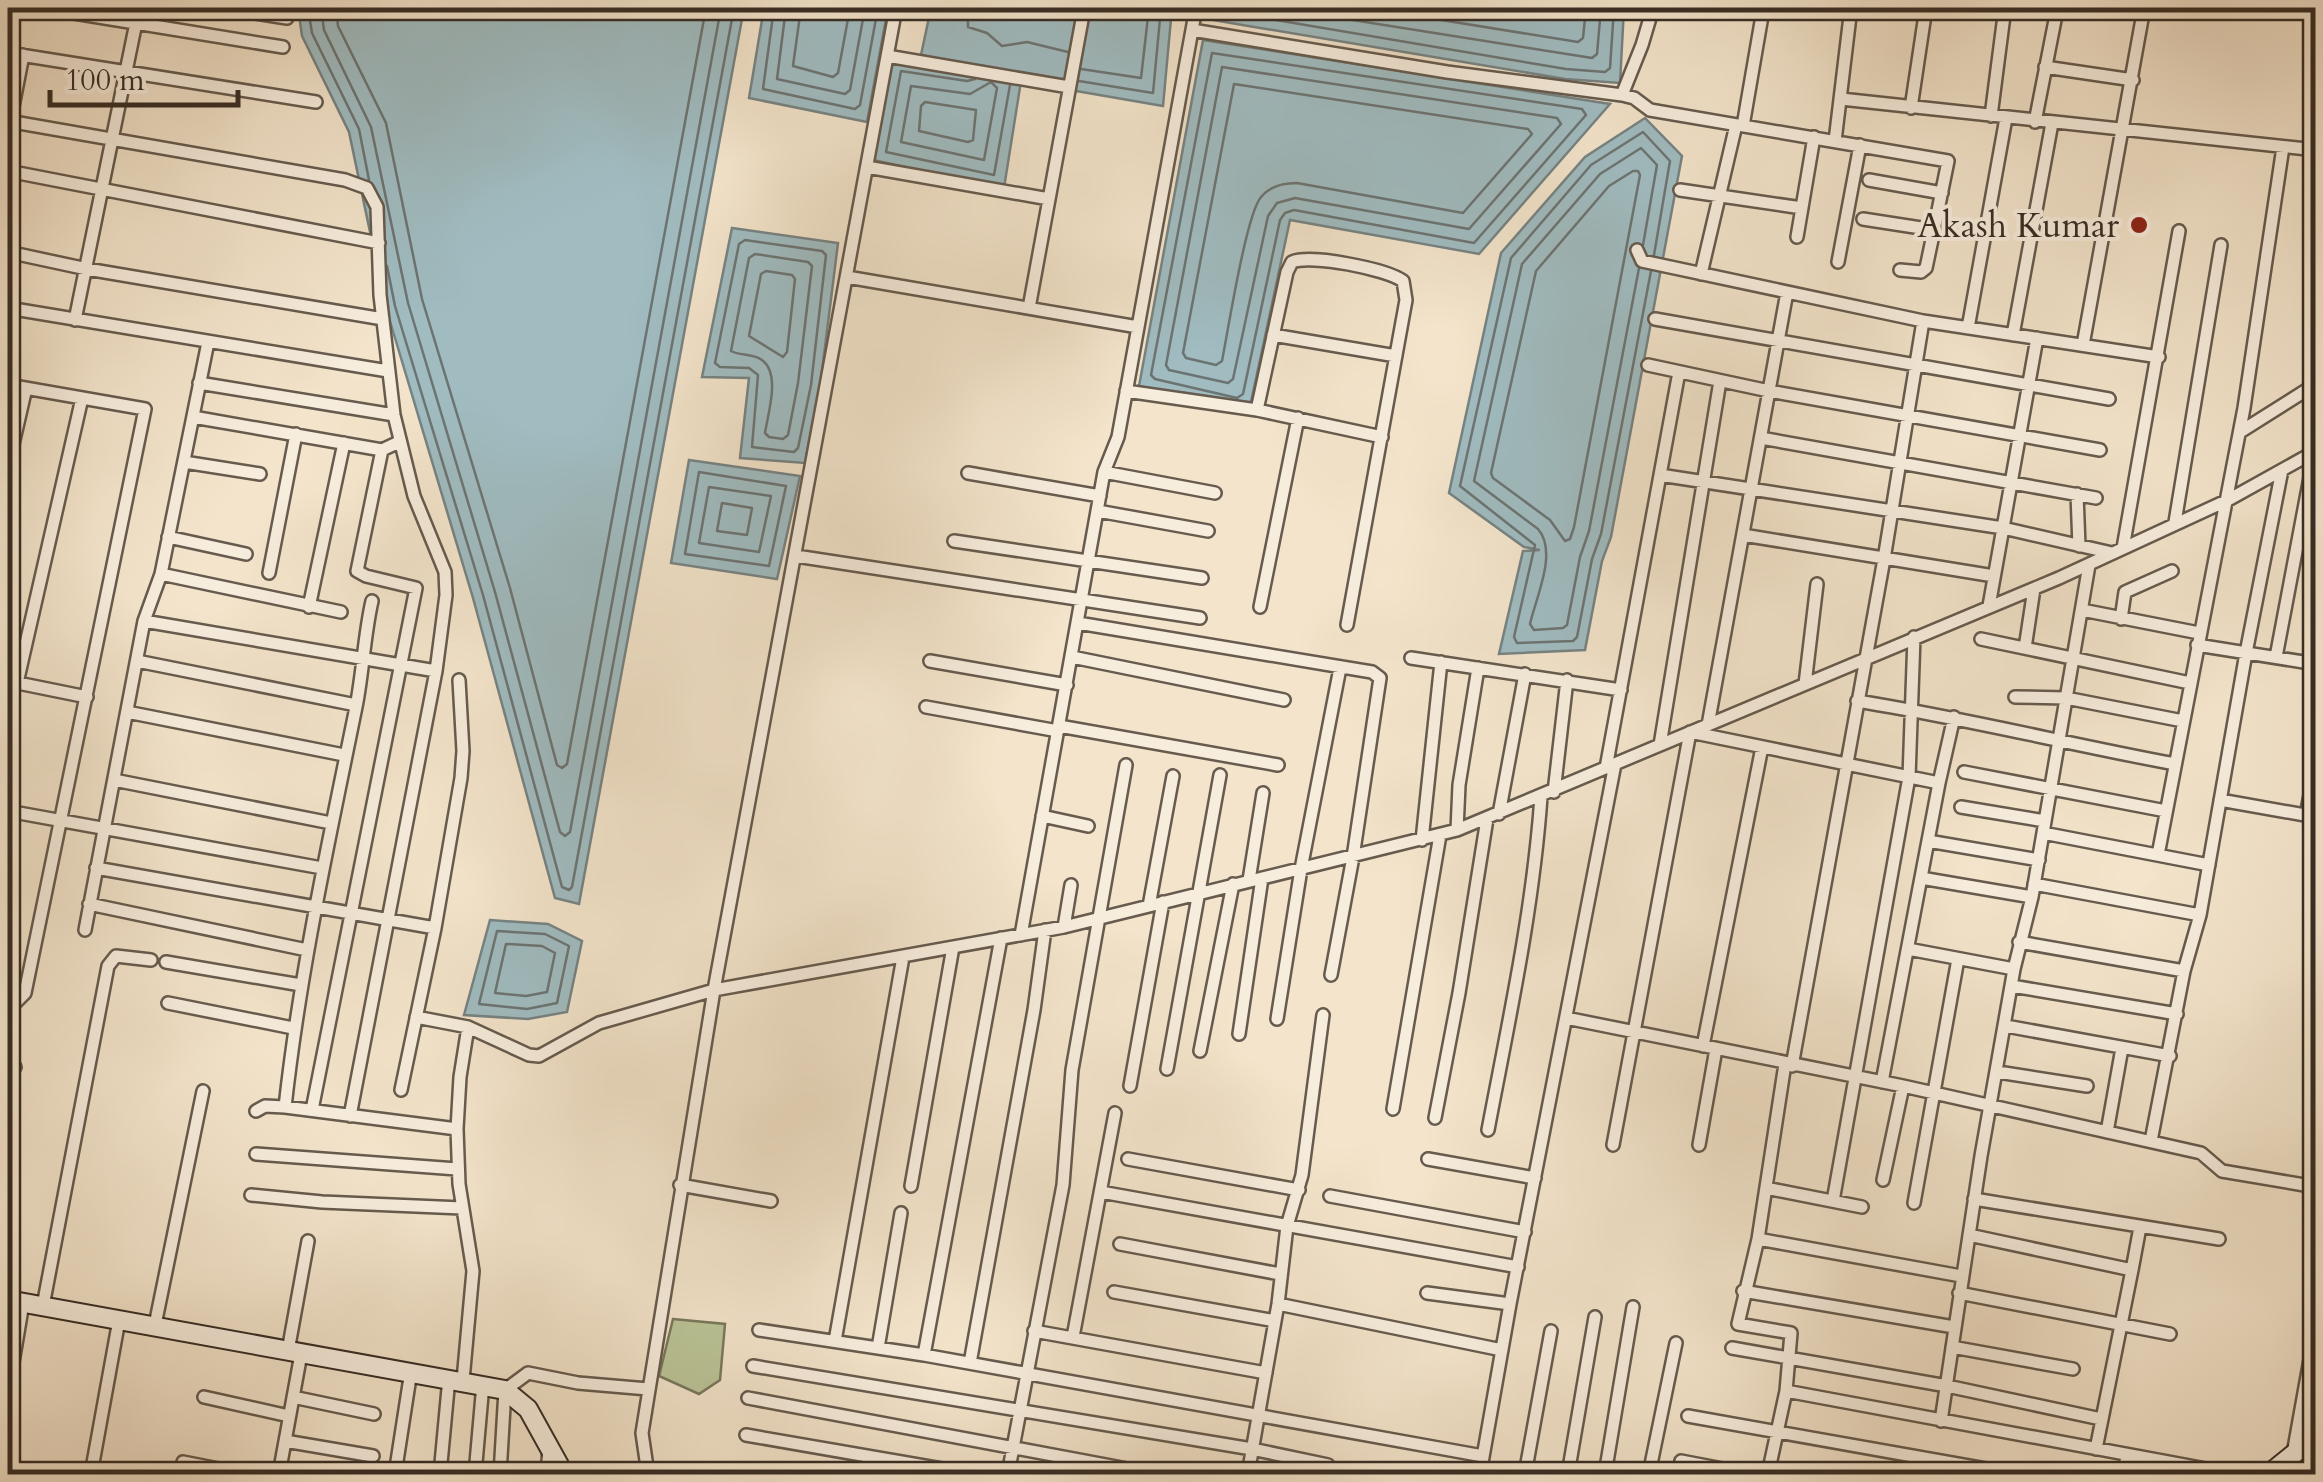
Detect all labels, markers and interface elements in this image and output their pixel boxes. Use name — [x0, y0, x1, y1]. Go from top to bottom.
scale bar — [50, 45, 238, 107]
text: 100 m — [65, 60, 145, 101]
place label: Akash Kumar — [1917, 202, 2119, 250]
marker: Akash Kumar — [2128, 214, 2150, 236]

